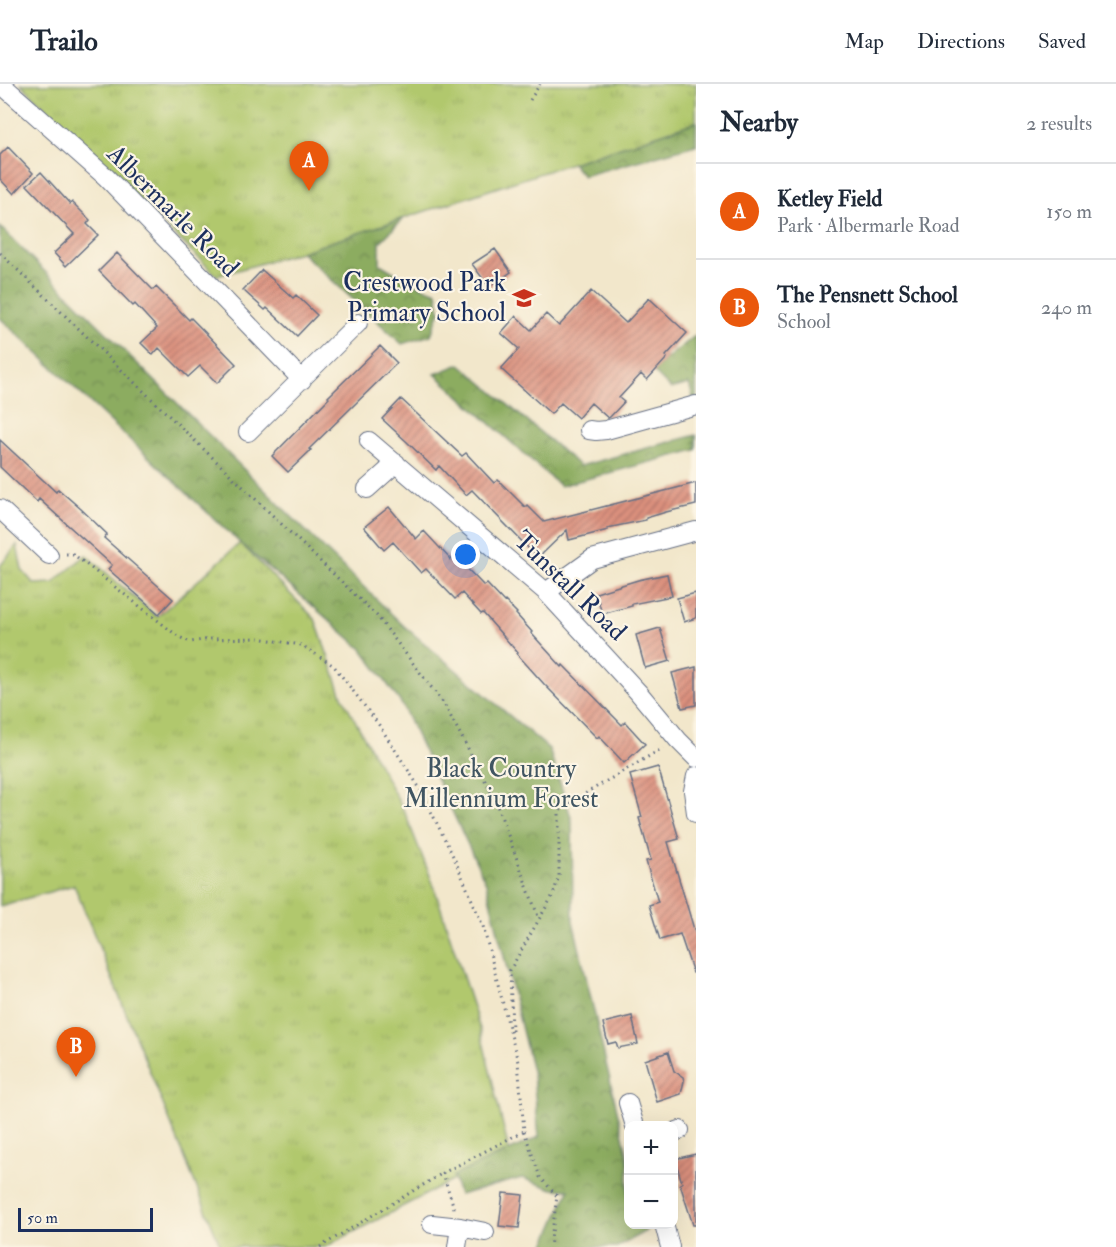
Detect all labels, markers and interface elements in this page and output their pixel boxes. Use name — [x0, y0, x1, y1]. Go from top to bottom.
text: Trailo — [30, 24, 98, 59]
text: Map — [844, 28, 884, 55]
text: Directions — [917, 28, 1005, 55]
text: Saved — [1038, 28, 1086, 55]
text: Nearby — [720, 107, 798, 139]
text: 2 results — [1026, 111, 1092, 136]
street label: Albermarle Road — [99, 137, 246, 284]
pin: A — [290, 141, 328, 191]
text: Ketley Field — [777, 185, 882, 213]
text: A — [733, 199, 746, 224]
text: 150 m — [1046, 199, 1092, 224]
text: Park · Albermarle Road — [777, 213, 960, 238]
place label: Crestwood Park Primary School — [343, 267, 507, 329]
text: The Pensnett School — [777, 281, 958, 309]
school or university icon: Crestwood Park Primary School — [511, 285, 537, 311]
text: B — [733, 295, 746, 320]
text: 240 m — [1041, 295, 1092, 320]
text: School — [777, 309, 831, 334]
street label: Tunstall Road — [507, 524, 633, 648]
your location — [451, 540, 480, 569]
park label: Black Country Millennium Forest — [404, 753, 598, 815]
pin: B — [56, 1028, 96, 1077]
map controls — [624, 1121, 678, 1229]
button: + — [624, 1121, 678, 1175]
button: − — [624, 1175, 678, 1229]
scale bar — [18, 1205, 153, 1232]
text: 50 m — [27, 1208, 58, 1228]

